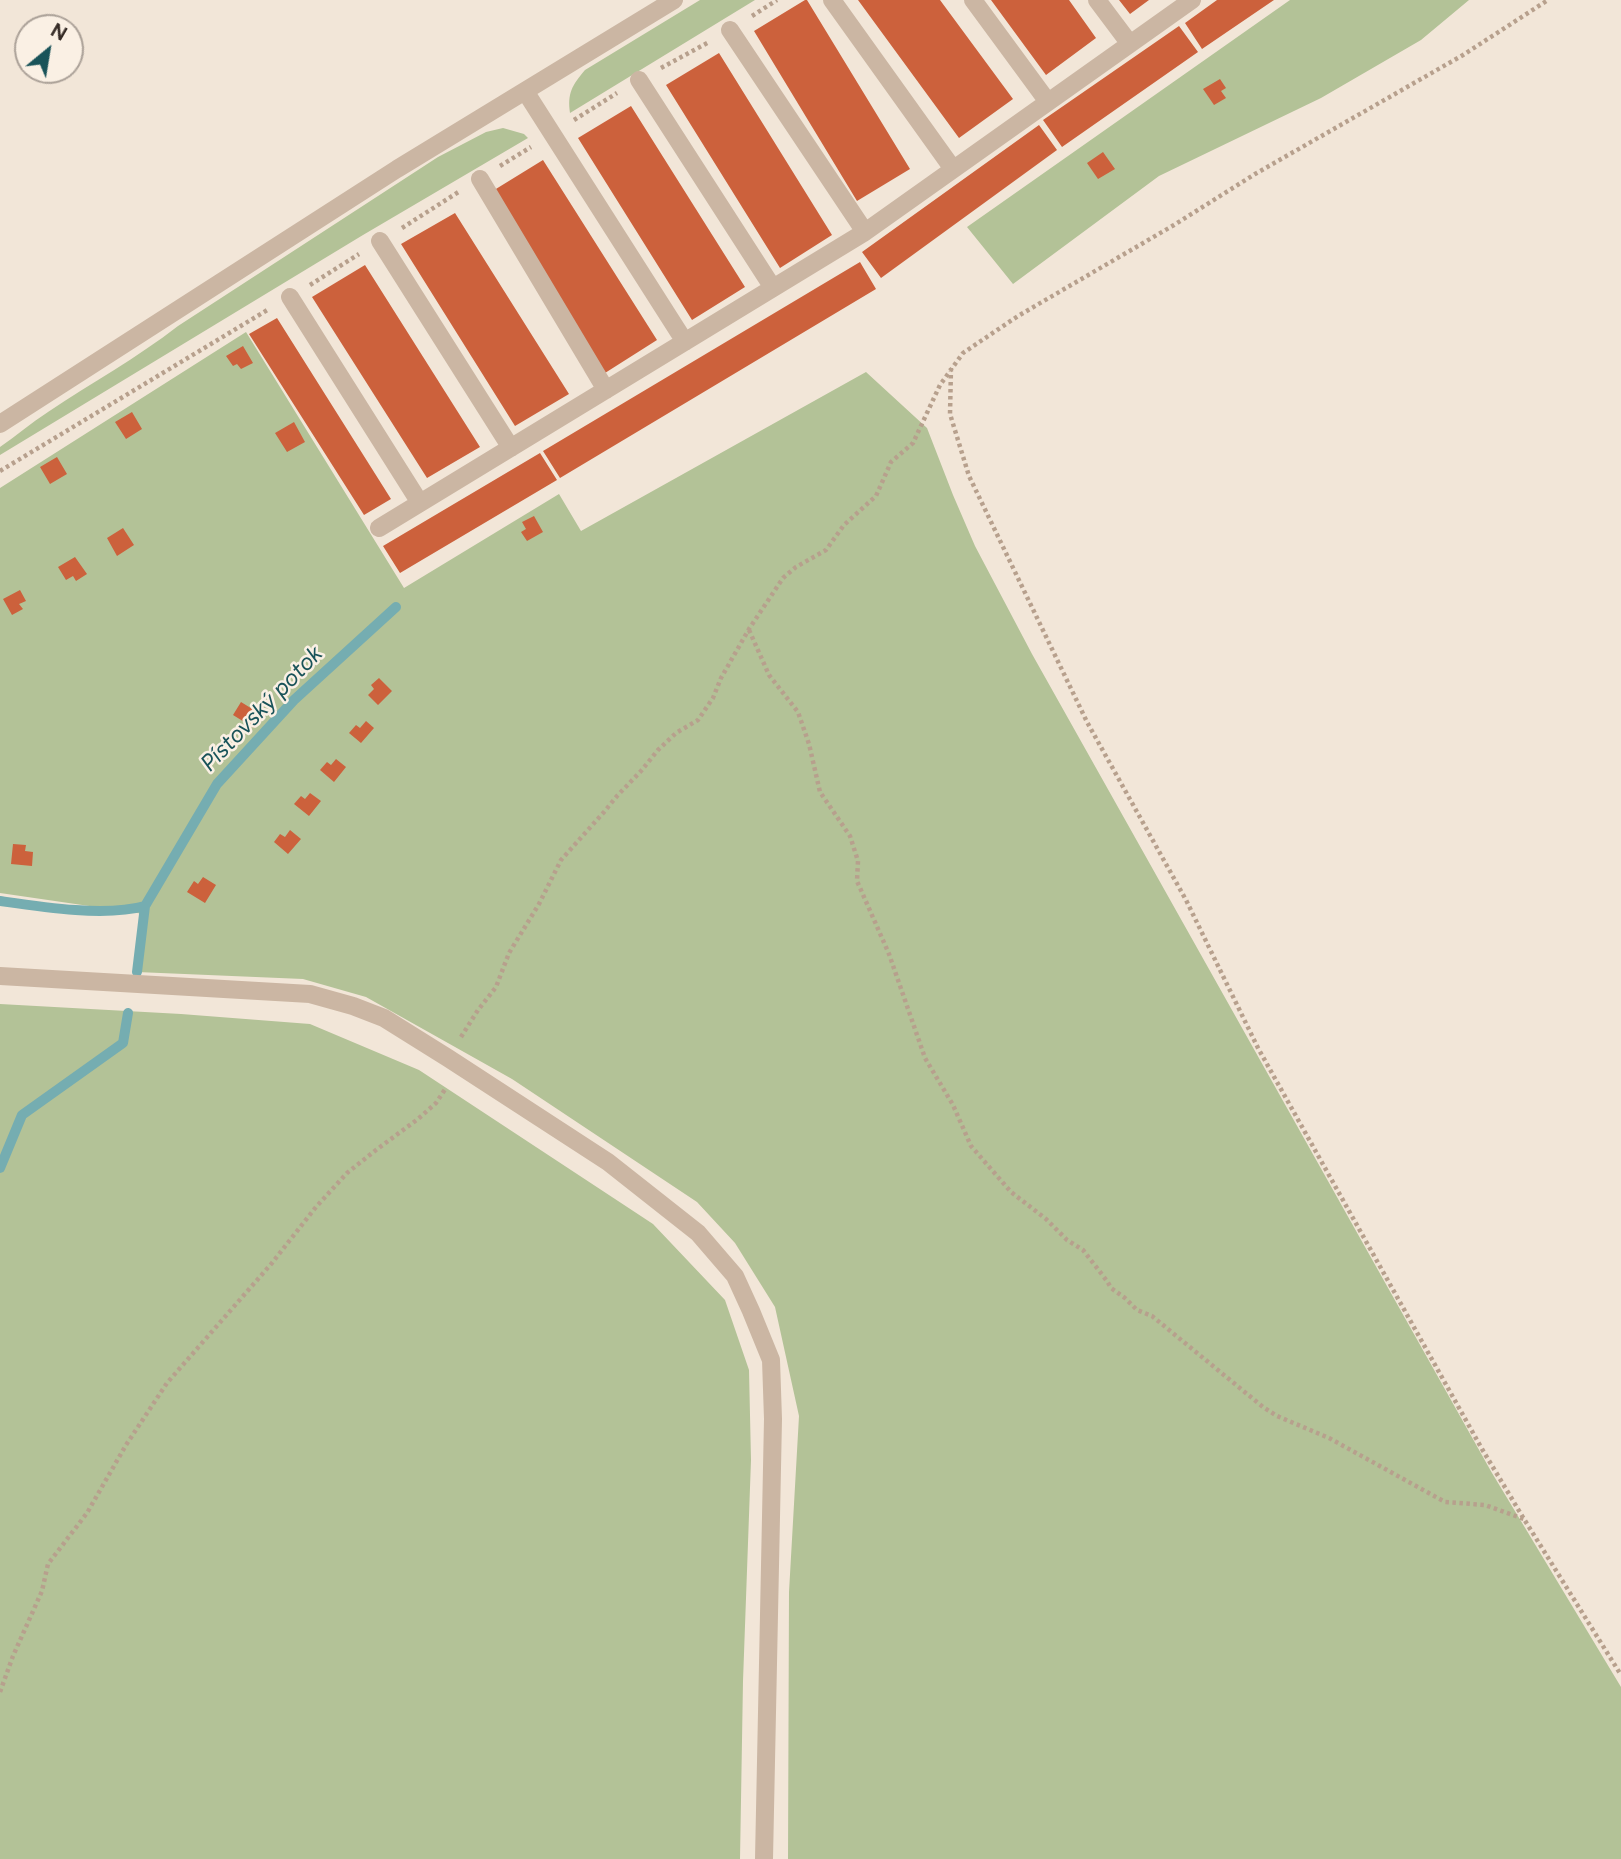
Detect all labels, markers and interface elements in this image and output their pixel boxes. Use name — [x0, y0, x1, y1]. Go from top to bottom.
north arrow — [14, 14, 84, 84]
text: N — [47, 18, 71, 46]
water label: Pístovský potok — [195, 641, 329, 777]

